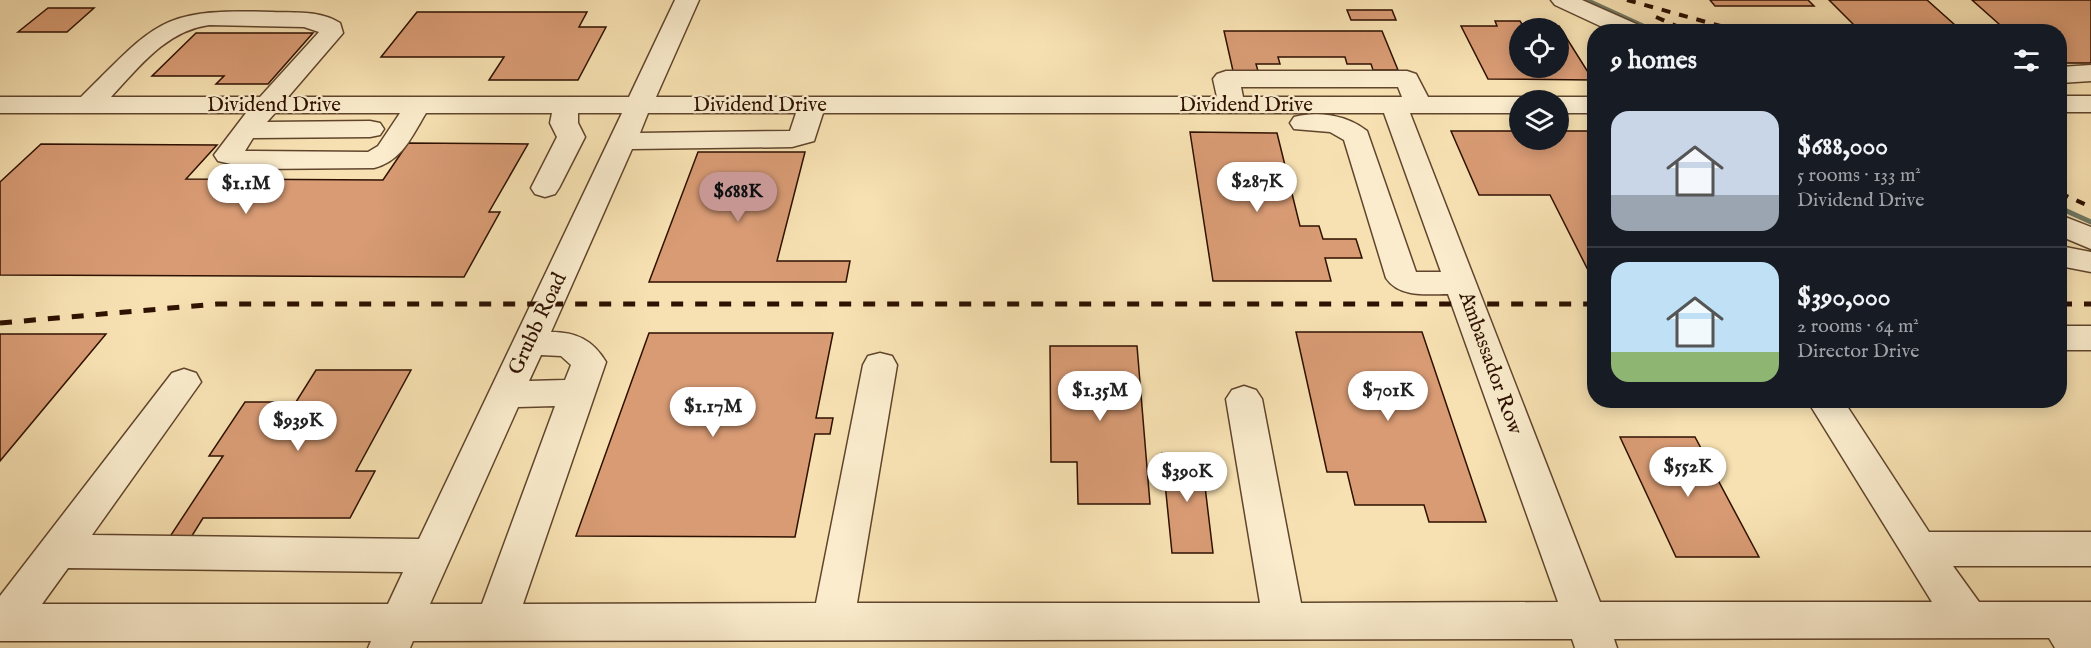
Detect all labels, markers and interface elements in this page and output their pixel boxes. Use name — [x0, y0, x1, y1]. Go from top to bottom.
map controls — [1509, 18, 1569, 150]
button: locate — [1509, 18, 1569, 78]
text: 9 homes — [1611, 44, 1697, 77]
icon: filters — [2010, 44, 2043, 77]
button: layers — [1509, 90, 1569, 150]
street label: Dividend Drive — [207, 92, 341, 119]
street label: Dividend Drive — [693, 92, 827, 119]
street label: Dividend Drive — [1179, 92, 1313, 119]
text: $688,000 — [1797, 130, 1888, 163]
icon: home — [1659, 135, 1731, 207]
pin: $287K — [1215, 162, 1299, 213]
text: 5 rooms · 133 m² — [1797, 163, 1921, 188]
pin: $1.1M — [204, 164, 288, 215]
text: $287K — [1231, 169, 1283, 194]
text: $1.1M — [221, 171, 271, 196]
pin: $688K — [696, 172, 780, 223]
text: $688K — [713, 179, 763, 204]
text: Dividend Drive — [1797, 188, 1925, 213]
street label: Grubb Road — [503, 268, 574, 379]
text: $390,000 — [1797, 281, 1890, 314]
icon: home — [1659, 286, 1731, 358]
street label: Ambassador Row — [1451, 287, 1529, 439]
text: 2 rooms · 64 m² — [1797, 314, 1919, 339]
text: Director Drive — [1797, 339, 1919, 364]
pin: $1.35M — [1051, 371, 1149, 422]
pin: $701K — [1346, 371, 1430, 422]
text: $1.35M — [1072, 378, 1128, 403]
text: $701K — [1362, 378, 1414, 403]
pin: $1.17M — [664, 387, 762, 438]
text: $1.17M — [684, 394, 742, 419]
pin: $939K — [256, 401, 340, 452]
text: $939K — [273, 408, 323, 433]
pin: $552K — [1646, 447, 1730, 498]
pin: $390K — [1145, 452, 1229, 503]
text: $552K — [1663, 454, 1713, 479]
text: $390K — [1161, 459, 1213, 484]

